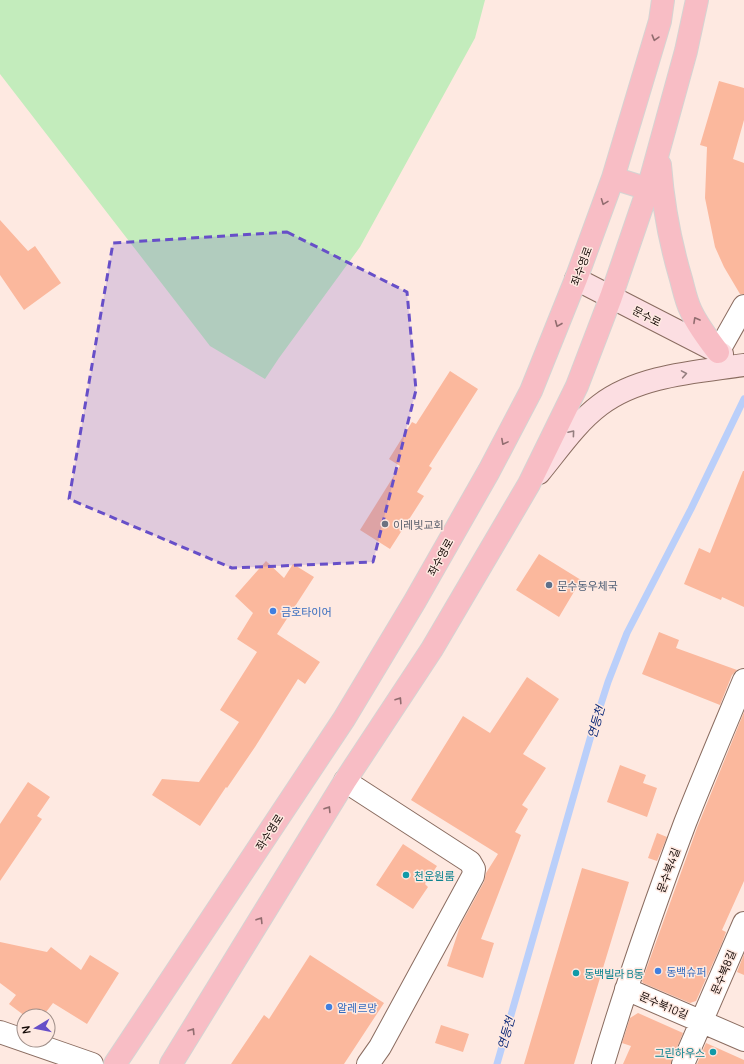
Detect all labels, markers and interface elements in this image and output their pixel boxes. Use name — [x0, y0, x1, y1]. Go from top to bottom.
one-way arrow — [651, 34, 660, 41]
one-way arrow — [601, 199, 609, 206]
street label: 좌수영로 — [567, 244, 595, 288]
street label: 문수로 — [630, 302, 664, 330]
one-way arrow — [693, 317, 700, 324]
one-way arrow — [555, 319, 563, 327]
one-way arrow — [681, 370, 687, 379]
one-way arrow — [568, 431, 575, 438]
one-way arrow — [501, 438, 509, 445]
place label: 이레빛교회 — [393, 517, 444, 532]
marker: 이레빛교회 — [380, 519, 390, 529]
street label: 좌수영로 — [424, 536, 456, 578]
place label: 문수동우체국 — [557, 578, 618, 593]
marker: 문수동우체국 — [544, 580, 554, 590]
place label: 금호타이어 — [281, 604, 332, 619]
marker: 금호타이어 — [268, 606, 278, 616]
one-way arrow — [394, 697, 401, 704]
water label: 연등천 — [583, 702, 609, 740]
one-way arrow — [323, 806, 331, 813]
street label: 좌수영로 — [252, 811, 286, 853]
street label: 문수북4길 — [653, 845, 683, 895]
place label: 천운원룸 — [414, 868, 454, 883]
marker: 천운원룸 — [401, 870, 411, 880]
one-way arrow — [255, 917, 263, 924]
street label: 문수북8길 — [707, 947, 739, 997]
place label: 동백슈퍼 — [666, 964, 706, 979]
place label: 동백빌라 B동 — [584, 966, 644, 981]
marker: 동백슈퍼 — [653, 966, 663, 976]
marker: 동백빌라 B동 — [571, 968, 581, 978]
street label: 문수북10길 — [637, 988, 691, 1022]
place label: 알레르망 — [337, 1000, 377, 1015]
marker: 알레르망 — [324, 1002, 334, 1012]
north arrow — [16, 1008, 56, 1048]
water label: 연등천 — [493, 1013, 519, 1051]
text: N — [18, 1025, 34, 1035]
one-way arrow — [187, 1028, 194, 1035]
place label: 그린하우스 — [654, 1045, 705, 1060]
marker: 그린하우스 — [708, 1047, 718, 1057]

